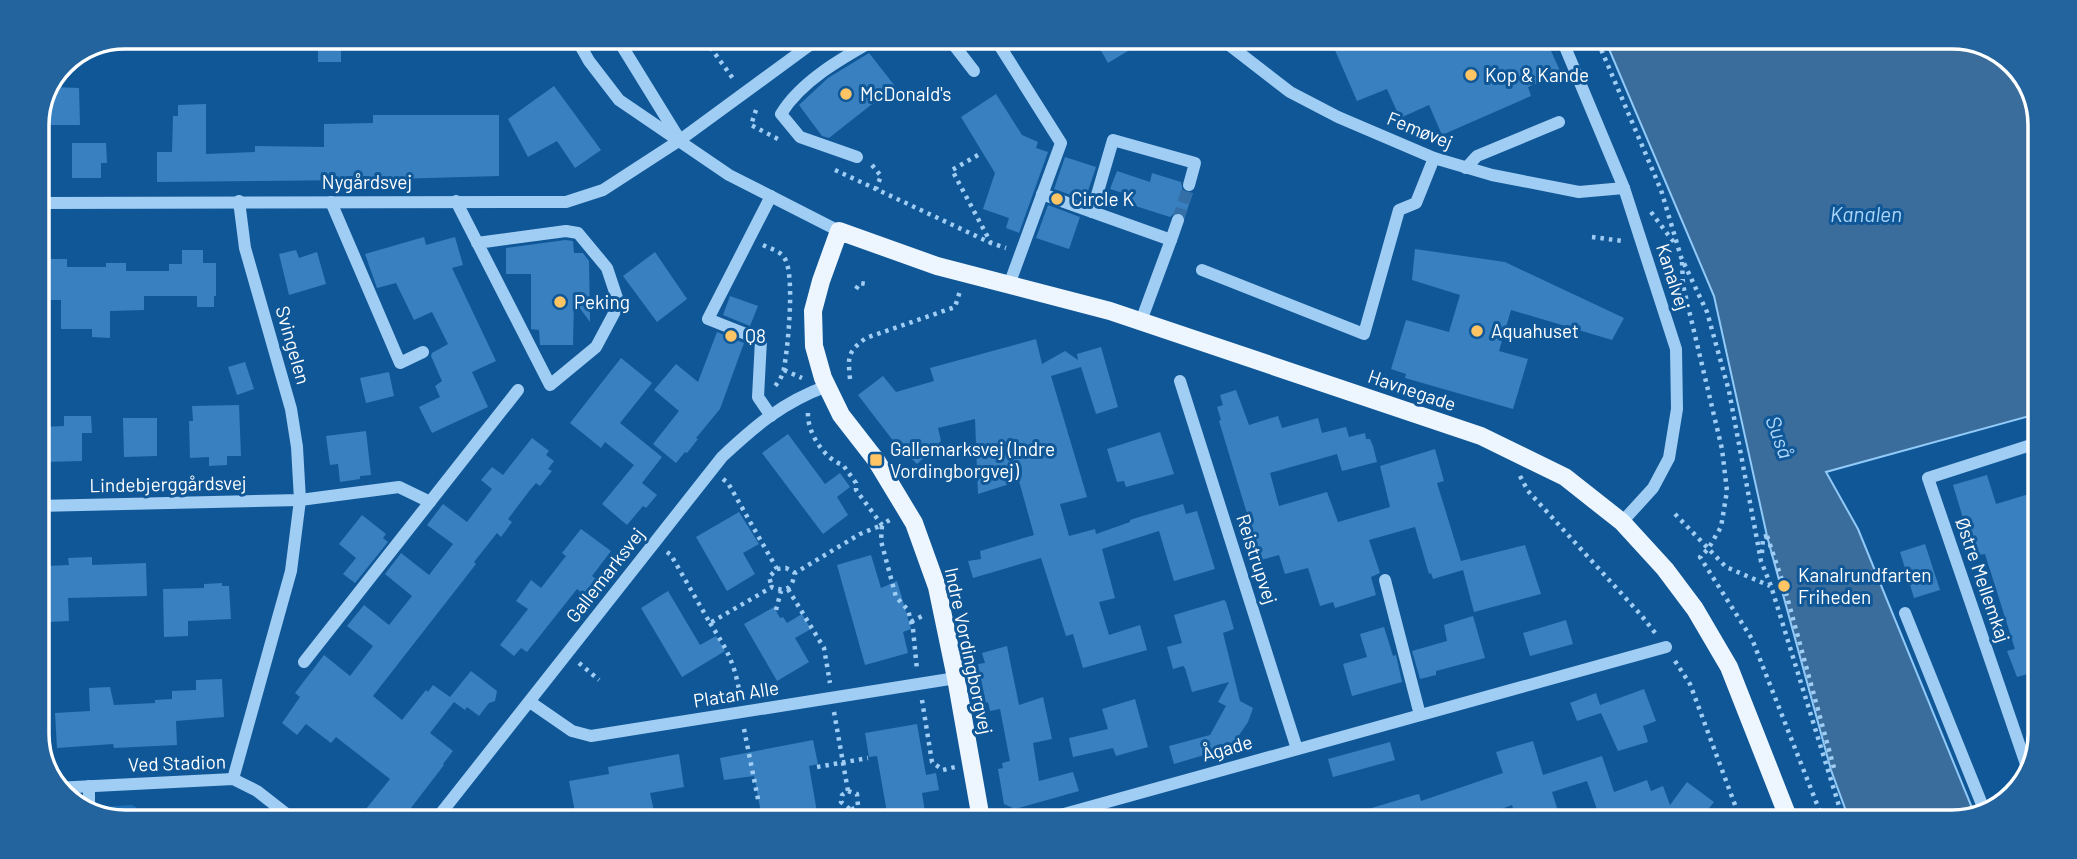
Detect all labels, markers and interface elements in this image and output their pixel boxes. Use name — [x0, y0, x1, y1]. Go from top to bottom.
place label: Kop & Kande — [1485, 63, 1589, 86]
marker: Kop & Kande — [1463, 67, 1479, 83]
place label: McDonald's — [860, 82, 951, 105]
marker: McDonald's — [838, 86, 854, 102]
street label: Femøvej — [1384, 106, 1456, 153]
street label: Nygårdsvej — [322, 170, 412, 193]
place label: Circle K — [1071, 187, 1134, 210]
marker: Circle K — [1049, 191, 1065, 207]
water label: Kanalen — [1830, 201, 1902, 226]
street label: Kanalvej — [1652, 240, 1695, 313]
place label: Peking — [574, 290, 630, 313]
marker: Peking — [552, 294, 568, 310]
street label: Svingelen — [271, 303, 316, 387]
place label: Aquahuset — [1491, 319, 1579, 342]
marker: Aquahuset — [1469, 323, 1485, 339]
place label: Q8 — [745, 324, 766, 347]
marker: Q8 — [723, 328, 739, 344]
street label: Havnegade — [1365, 364, 1459, 415]
water label: Suså — [1761, 412, 1800, 462]
place label: Gallemarksvej (Indre Vordingborgvej) — [890, 437, 1055, 482]
marker: Gallemarksvej (Indre Vordingborgvej) — [868, 452, 884, 468]
street label: Lindebjerggårdsvej — [89, 471, 247, 496]
street label: Reistrupvej — [1232, 511, 1283, 607]
street label: Østre Mellemkaj — [1951, 514, 2016, 645]
street label: Gallemarksvej — [560, 523, 649, 627]
place label: Kanalrundfarten Friheden — [1798, 563, 1932, 608]
street label: Indre Vordingborgvej — [941, 565, 998, 737]
marker: Kanalrundfarten Friheden — [1776, 578, 1792, 594]
street label: Platan Alle — [691, 675, 780, 712]
street label: Ågade — [1199, 729, 1255, 766]
street label: Ved Stadion — [128, 749, 226, 776]

